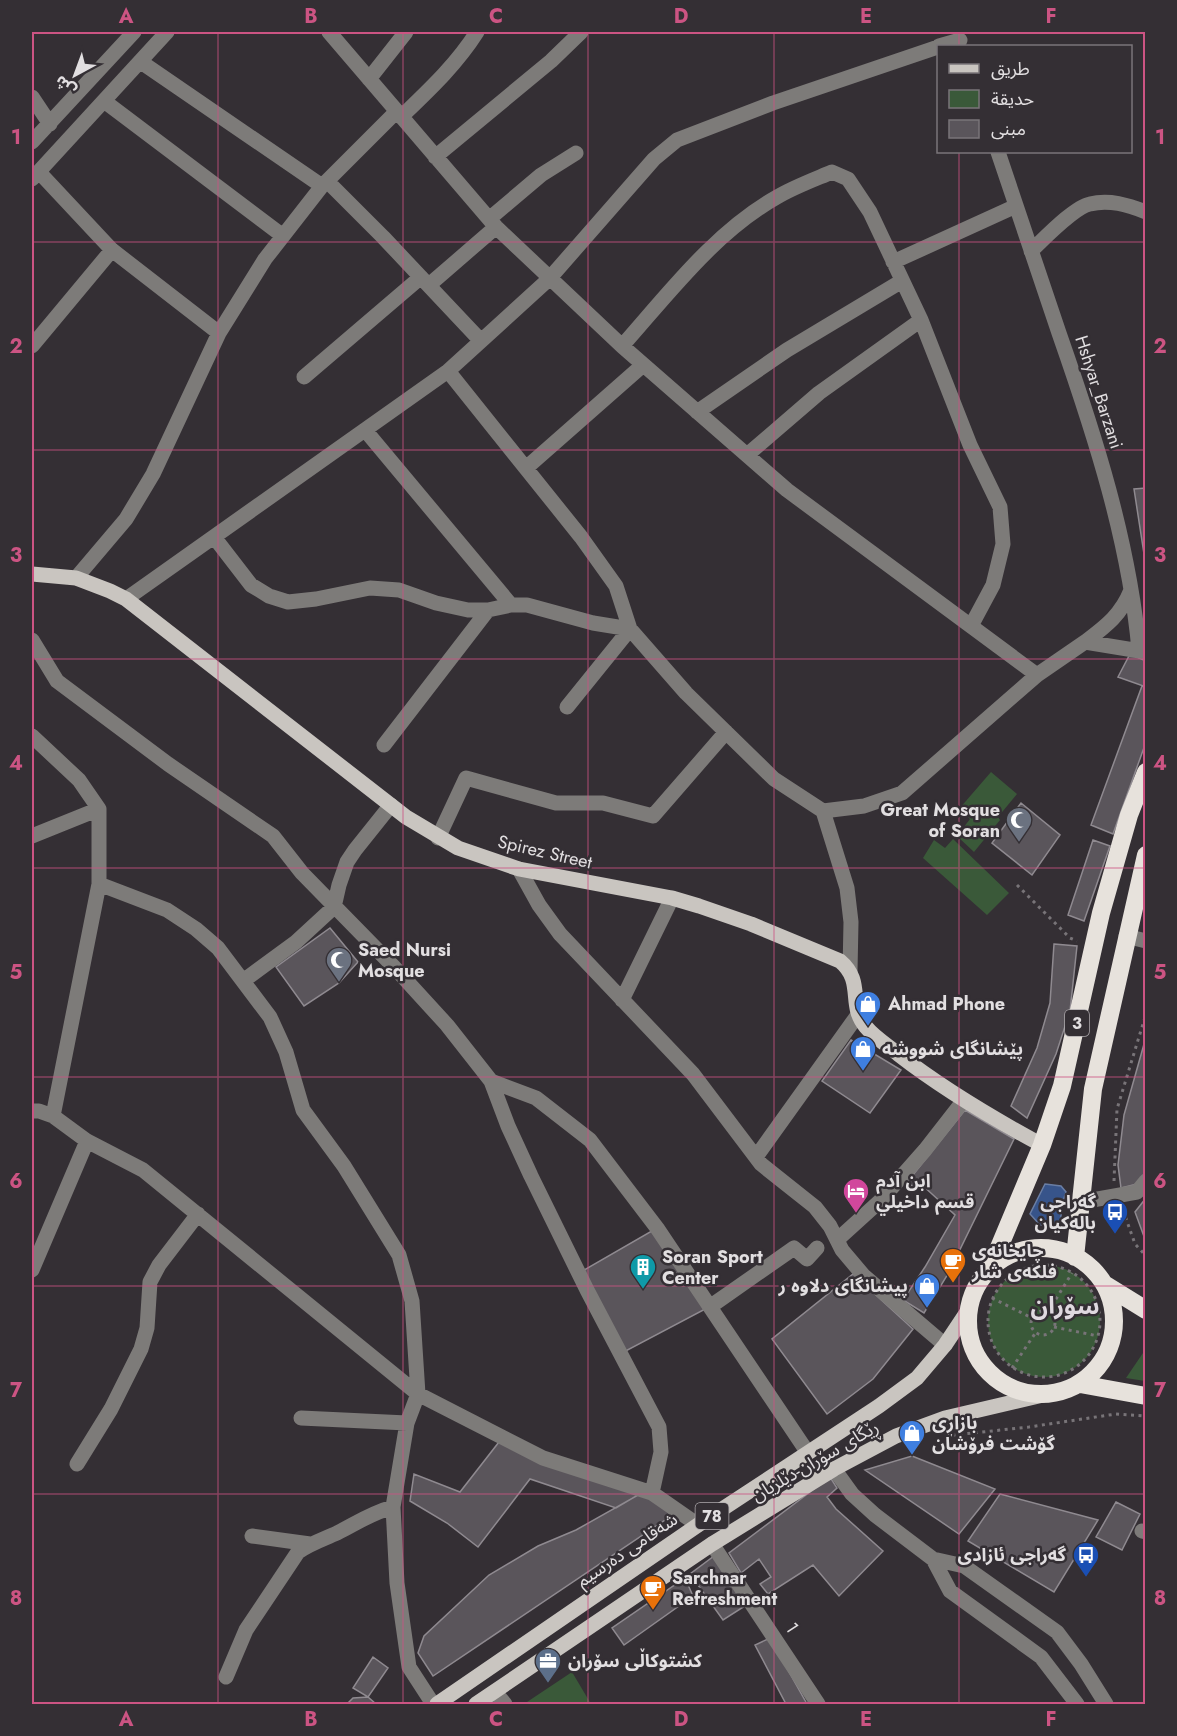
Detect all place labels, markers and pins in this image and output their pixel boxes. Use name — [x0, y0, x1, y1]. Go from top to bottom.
place label: Great Mosque of Soran — [880, 797, 1000, 844]
mosque icon: Great Mosque of Soran — [1004, 805, 1034, 843]
place label: Saed Nursi Mosque — [358, 937, 451, 984]
mosque icon: Saed Nursi Mosque — [324, 945, 354, 983]
shop icon: Ahmad Phone — [853, 989, 883, 1027]
place label: Ahmad Phone — [887, 991, 1005, 1017]
shop icon: پێشانگای شووشە — [848, 1034, 878, 1072]
place label: پێشانگای شووشە — [882, 1036, 1023, 1062]
place label: ابن آدم قسم داخيلي — [876, 1168, 974, 1216]
hotel icon: ابن آدم قسم داخيلي — [841, 1176, 871, 1214]
place label: گەراجی بالەکیان — [1035, 1189, 1097, 1236]
bus stop icon: گەراجی بالەکیان — [1100, 1197, 1130, 1235]
place label: چایخانەی فلکەی شار — [971, 1238, 1057, 1285]
place label: Soran Sport Center — [662, 1244, 763, 1291]
cafe icon: چایخانەی فلکەی شار — [938, 1246, 968, 1284]
building icon: Soran Sport Center — [628, 1252, 658, 1290]
shop icon: پیشانگای دلاوه ر — [912, 1271, 942, 1309]
place label: پیشانگای دلاوه ر — [777, 1273, 908, 1299]
place label: بازاڕی گۆشت فرۆشان — [932, 1410, 1056, 1457]
shop icon: بازاڕی گۆشت فرۆشان — [897, 1418, 927, 1456]
bus stop icon: گەراجی ئازادی — [1071, 1540, 1101, 1578]
place label: گەراجی ئازادی — [958, 1542, 1067, 1568]
place label: Sarchnar Refreshment — [672, 1565, 777, 1612]
cafe icon: Sarchnar Refreshment — [638, 1573, 668, 1611]
office icon: کشتوکاڵی سۆران — [533, 1646, 563, 1684]
place label: کشتوکاڵی سۆران — [568, 1648, 703, 1674]

